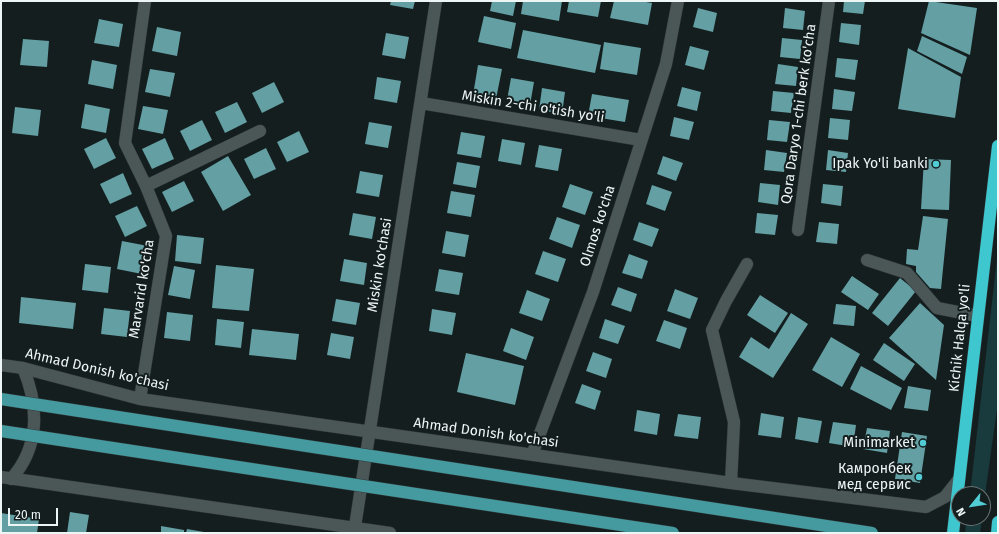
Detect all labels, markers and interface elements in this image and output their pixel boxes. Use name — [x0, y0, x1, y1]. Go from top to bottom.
street label: Qora Daryo 1-chi berk ko'cha — [778, 23, 820, 205]
street label: Miskin 2-chi o'tish yo'li — [460, 87, 606, 127]
place label: Ipak Yo'li banki — [832, 156, 928, 172]
marker: Ipak Yo'li banki — [931, 159, 941, 169]
street label: Olmos ko'cha — [577, 183, 619, 269]
street label: Miskin ko'chasi — [364, 217, 396, 313]
street label: Marvarid ko'cha — [126, 238, 158, 340]
street label: Kichik Halqa yo'li — [946, 283, 974, 393]
street label: Ahmad Donish ko'chasi — [24, 345, 170, 395]
street label: Ahmad Donish ko'chasi — [412, 414, 560, 452]
place label: Minimarket — [843, 435, 915, 451]
marker: Minimarket — [918, 438, 928, 448]
place label: Камронбек мед сервис — [837, 461, 911, 494]
marker: Камронбек мед сервис — [914, 472, 924, 482]
north arrow — [951, 486, 991, 526]
scale bar — [10, 500, 60, 526]
text: N — [954, 505, 968, 518]
text: 20 m — [15, 508, 41, 522]

